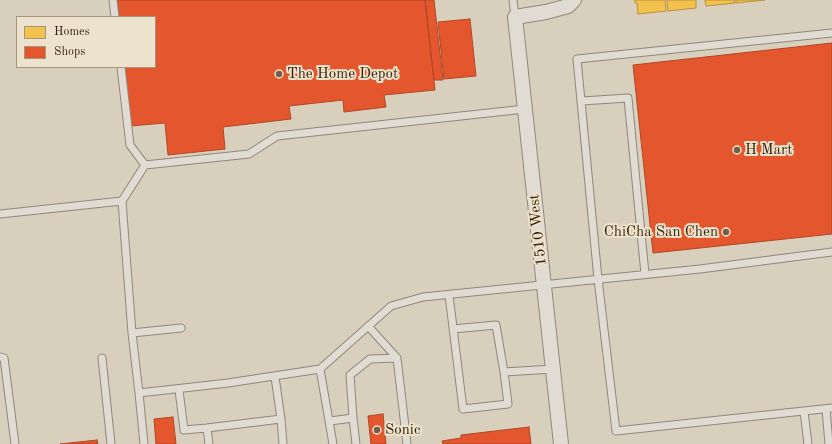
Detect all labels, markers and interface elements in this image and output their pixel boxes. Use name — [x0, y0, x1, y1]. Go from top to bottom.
legend — [16, 16, 156, 68]
text: Homes — [54, 26, 90, 38]
text: Shops — [54, 46, 85, 58]
place label: The Home Depot — [287, 65, 398, 83]
marker: The Home Depot — [274, 69, 284, 79]
place label: H Mart — [745, 141, 792, 159]
marker: H Mart — [732, 145, 742, 155]
street label: 1510 West — [525, 193, 551, 267]
place label: ChiCha San Chen — [604, 223, 718, 241]
marker: ChiCha San Chen — [721, 227, 731, 237]
place label: Sonic — [385, 421, 420, 439]
marker: Sonic — [372, 425, 382, 435]

